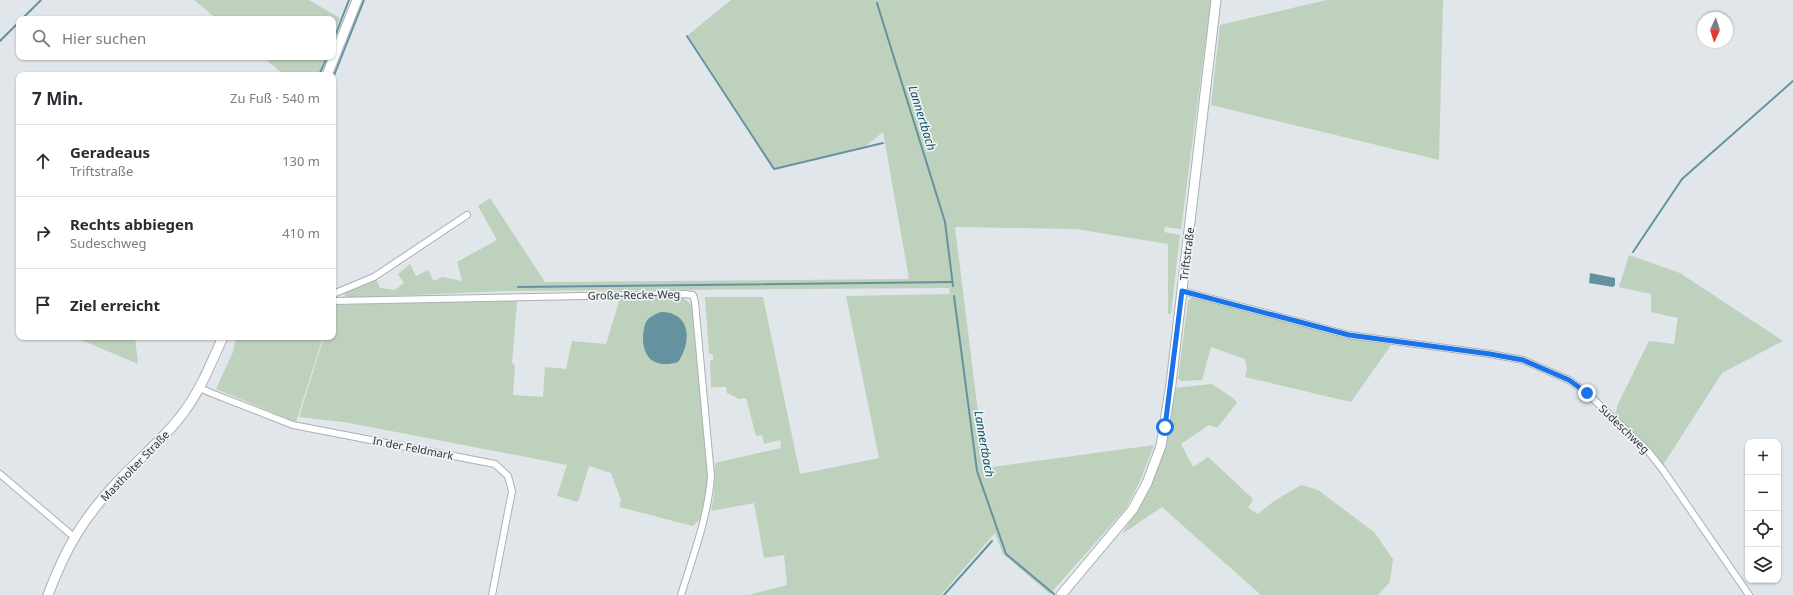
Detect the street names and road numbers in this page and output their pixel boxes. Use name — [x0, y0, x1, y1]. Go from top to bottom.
street label: Triftstraße — [1176, 226, 1197, 281]
street label: Große-Recke-Weg — [588, 286, 680, 303]
street label: Sudeschweg — [1596, 401, 1653, 457]
street label: Mastholter Straße — [97, 427, 172, 504]
street label: In der Feldmark — [371, 432, 455, 463]

